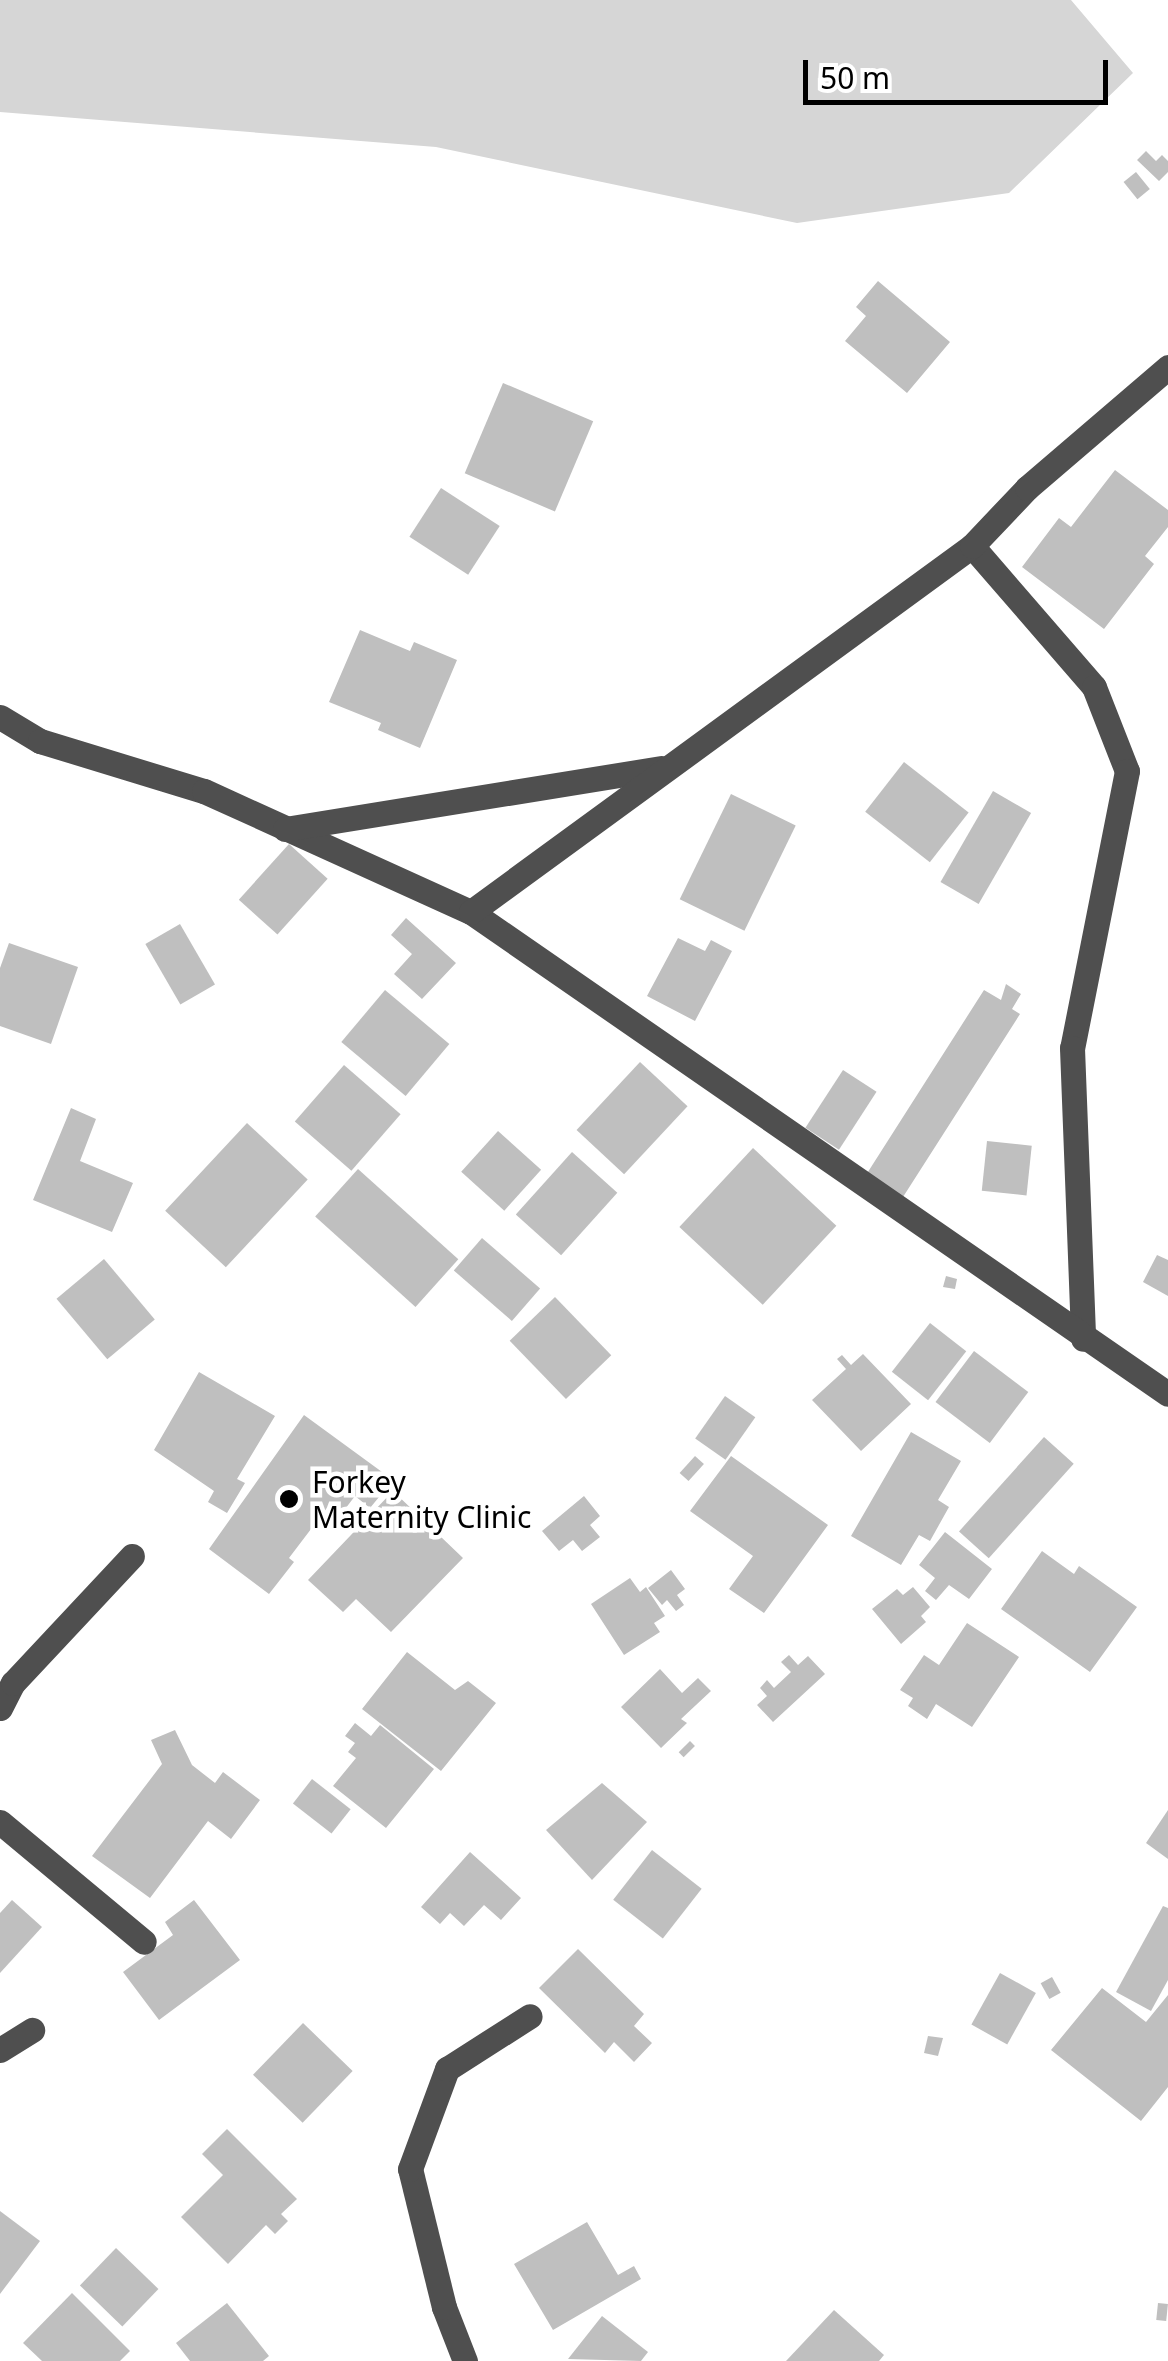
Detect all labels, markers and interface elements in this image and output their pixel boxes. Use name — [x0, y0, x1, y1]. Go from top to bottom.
scale bar — [808, 40, 1113, 102]
text: 50 m — [820, 57, 890, 98]
place label: Forkey Maternity Clinic — [312, 1464, 532, 1534]
marker: Forkey Maternity Clinic — [276, 1486, 302, 1512]

